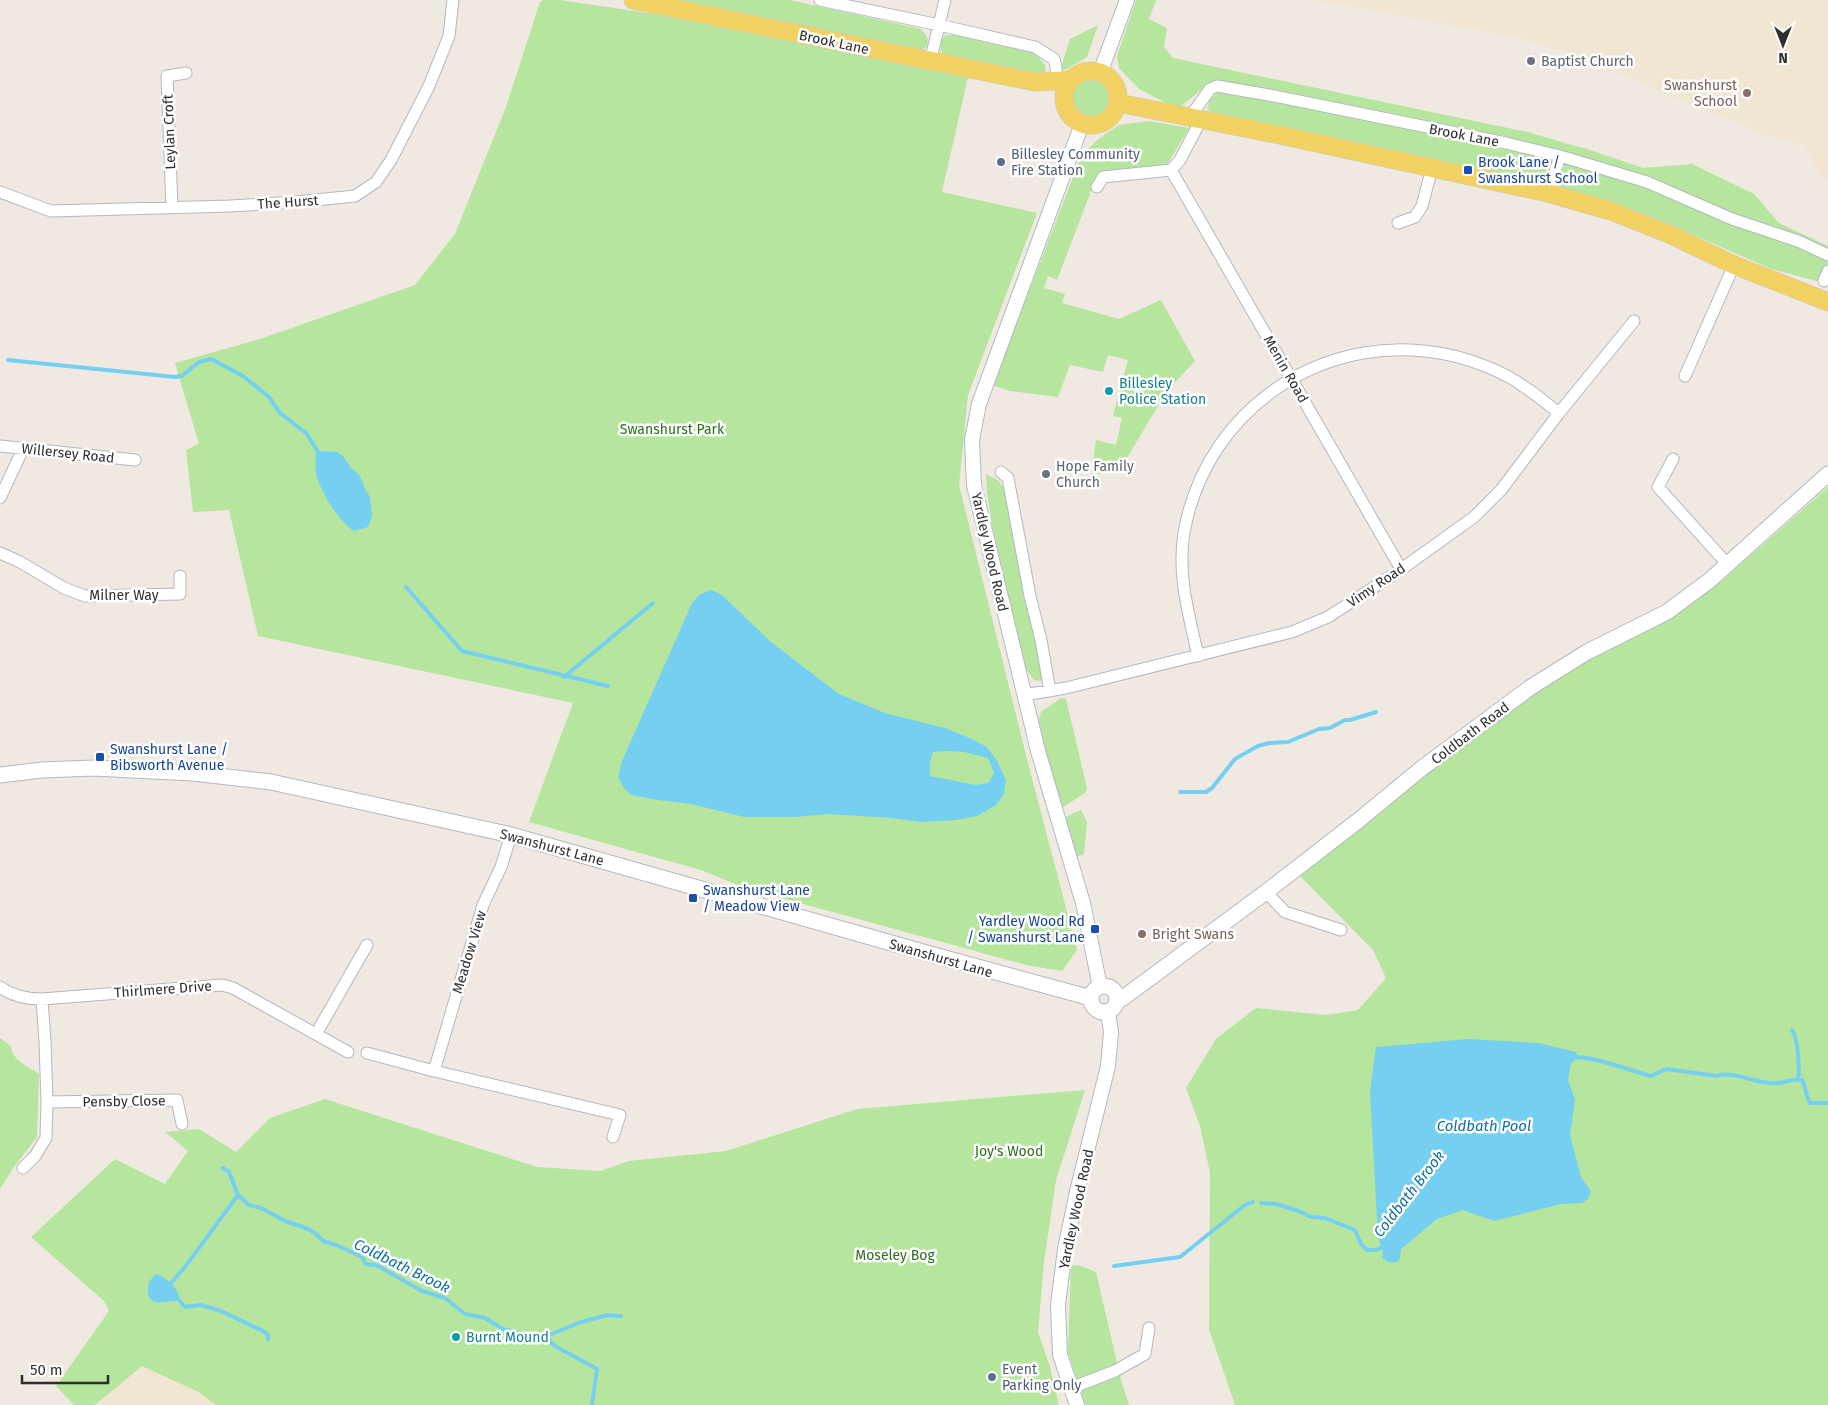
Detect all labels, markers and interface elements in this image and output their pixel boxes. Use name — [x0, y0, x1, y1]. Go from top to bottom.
north arrow — [1758, 20, 1808, 70]
street label: Brook Lane — [797, 27, 870, 58]
text: N — [1778, 49, 1788, 66]
place label: Baptist Church — [1541, 53, 1634, 70]
marker: Baptist Church — [1525, 55, 1537, 67]
place label: Swanshurst School — [1664, 77, 1738, 110]
marker: Swanshurst School — [1741, 87, 1753, 99]
street label: Leylan Croft — [160, 93, 179, 170]
street label: Brook Lane — [1427, 120, 1500, 151]
place label: Billesley Community Fire Station — [1011, 146, 1140, 179]
place label: Brook Lane / Swanshurst School — [1478, 154, 1598, 187]
marker: Billesley Community Fire Station — [995, 156, 1007, 168]
marker: Brook Lane / Swanshurst School — [1462, 164, 1474, 176]
street label: The Hurst — [257, 192, 320, 213]
street label: Menin Road — [1259, 333, 1312, 406]
place label: Billesley Police Station — [1119, 375, 1206, 408]
marker: Billesley Police Station — [1103, 385, 1115, 397]
park label: Swanshurst Park — [620, 421, 725, 438]
street label: Willersey Road — [21, 440, 115, 467]
place label: Hope Family Church — [1056, 458, 1134, 491]
marker: Hope Family Church — [1040, 468, 1052, 480]
street label: Yardley Wood Road — [968, 491, 1012, 613]
street label: Vimy Road — [1344, 560, 1409, 611]
street label: Milner Way — [89, 587, 159, 604]
street label: Coldbath Road — [1428, 699, 1513, 768]
place label: Swanshurst Lane / Bibsworth Avenue — [110, 741, 228, 774]
marker: Swanshurst Lane / Bibsworth Avenue — [94, 751, 106, 763]
street label: Swanshurst Lane — [498, 825, 606, 870]
place label: Swanshurst Lane / Meadow View — [703, 882, 810, 915]
marker: Swanshurst Lane / Meadow View — [687, 892, 699, 904]
street label: Meadow View — [449, 909, 490, 996]
place label: Yardley Wood Rd / Swanshurst Lane — [967, 913, 1085, 946]
marker: Yardley Wood Rd / Swanshurst Lane — [1089, 923, 1101, 935]
place label: Bright Swans — [1152, 926, 1234, 943]
marker: Bright Swans — [1136, 928, 1148, 940]
street label: Swanshurst Lane — [887, 936, 995, 981]
street label: Thirlmere Drive — [114, 978, 212, 1001]
street label: Pensby Close — [82, 1092, 166, 1111]
water label: Coldbath Pool — [1437, 1117, 1531, 1135]
park label: Joy's Wood — [975, 1143, 1043, 1160]
water label: Coldbath Brook — [1370, 1147, 1448, 1241]
street label: Yardley Wood Road — [1056, 1148, 1097, 1270]
water label: Coldbath Brook — [351, 1235, 453, 1297]
park label: Moseley Bog — [855, 1247, 935, 1264]
place label: Burnt Mound — [466, 1329, 549, 1346]
marker: Burnt Mound — [450, 1331, 462, 1343]
scale bar — [22, 1352, 109, 1384]
text: 50 m — [30, 1361, 63, 1379]
place label: Event Parking Only — [1002, 1361, 1082, 1394]
marker: Event Parking Only — [986, 1371, 998, 1383]

